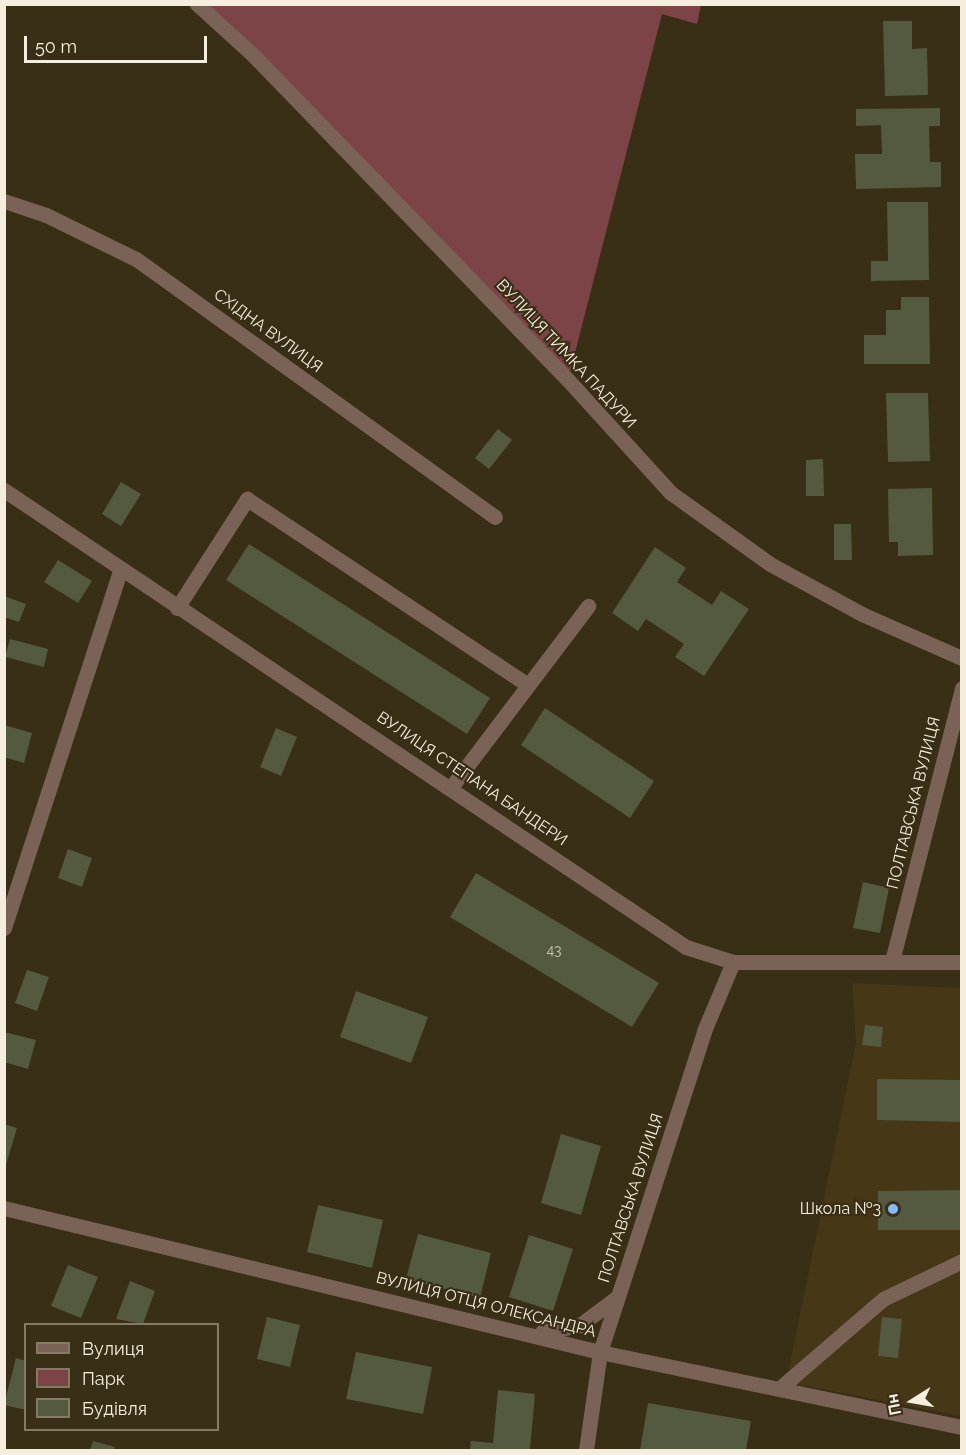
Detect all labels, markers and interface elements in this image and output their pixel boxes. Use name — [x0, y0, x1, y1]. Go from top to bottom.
scale bar — [27, 24, 210, 62]
text: 50 m — [35, 36, 77, 57]
street label: ВУЛИЦЯ ТИМКА ПАДУРИ — [492, 275, 640, 433]
street label: СХІДНА ВУЛИЦЯ — [210, 285, 326, 377]
street label: ВУЛИЦЯ СТЕПАНА БАНДЕРИ — [373, 708, 571, 850]
street label: ПОЛТАВСЬКА ВУЛИЦЯ — [883, 715, 945, 891]
house number: 43 — [546, 942, 562, 958]
street label: ПОЛТАВСЬКА ВУЛИЦЯ — [594, 1111, 668, 1285]
place label: Школа №3 — [800, 1199, 881, 1219]
marker: Школа №3 — [886, 1202, 900, 1216]
street label: ВУЛИЦЯ ОТЦЯ ОЛЕКСАНДРА — [374, 1268, 598, 1342]
legend — [24, 1323, 219, 1431]
text: Вулиця — [82, 1338, 144, 1359]
text: Парк — [82, 1368, 125, 1389]
north arrow — [882, 1371, 942, 1431]
text: Пн — [882, 1392, 905, 1417]
text: Будівля — [82, 1398, 147, 1419]

